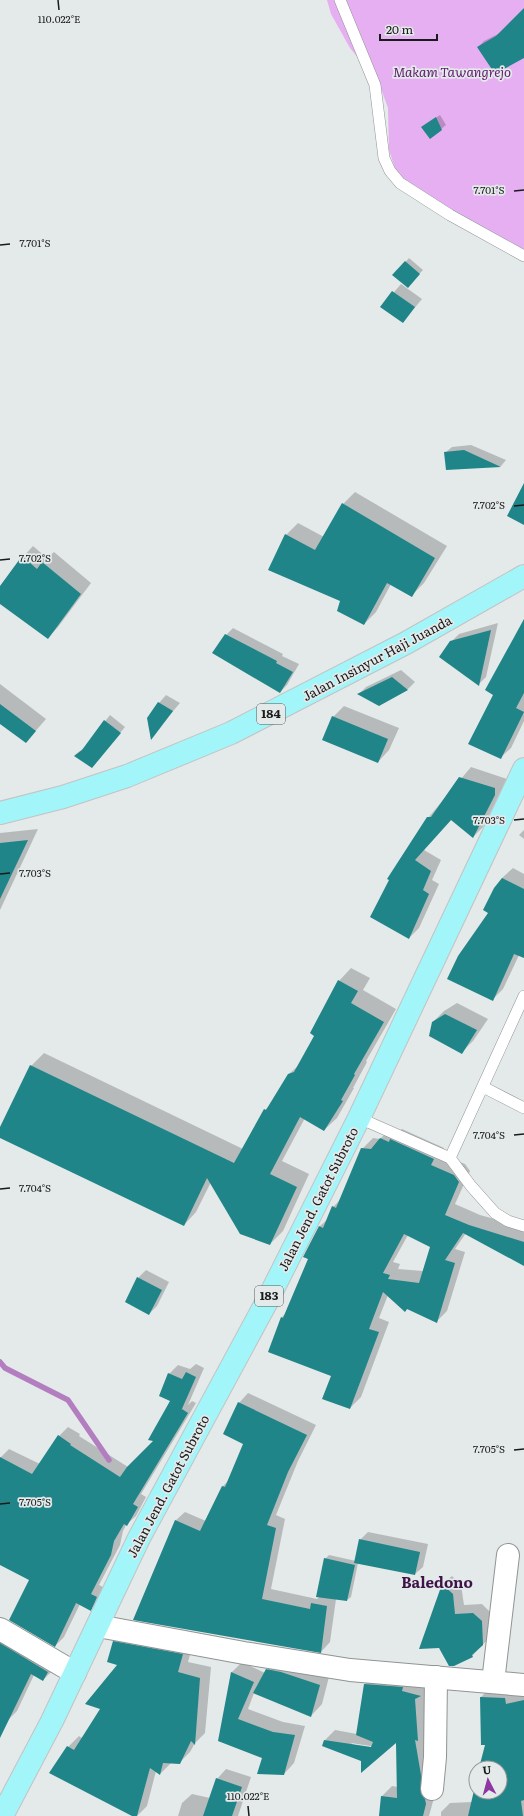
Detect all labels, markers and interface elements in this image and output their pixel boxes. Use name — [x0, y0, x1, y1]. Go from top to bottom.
text: 110.022°E — [38, 11, 80, 26]
scale bar — [380, 16, 437, 42]
text: 20 m — [386, 20, 413, 38]
park label: Makam Tawangrejo — [393, 62, 511, 81]
text: 7.701°S — [474, 182, 505, 197]
text: 7.701°S — [20, 235, 51, 250]
text: 7.702°S — [473, 497, 505, 512]
text: 7.702°S — [19, 550, 51, 565]
street label: Jalan Insinyur Haji Juanda — [299, 610, 455, 705]
road number: 184 — [257, 704, 285, 724]
text: 7.703°S — [473, 812, 505, 827]
text: 7.703°S — [19, 865, 51, 880]
street label: Jalan Jend. Gatot Subroto — [273, 1123, 362, 1274]
text: 7.704°S — [473, 1127, 505, 1142]
text: 7.704°S — [19, 1180, 51, 1195]
road number: 183 — [255, 1286, 283, 1306]
street label: Jalan Jend. Gatot Subroto — [122, 1411, 214, 1561]
text: 7.705°S — [473, 1441, 505, 1456]
text: 7.705°S — [19, 1494, 51, 1509]
district label: Baledono — [401, 1570, 473, 1593]
north arrow — [468, 1760, 508, 1800]
text: U — [482, 1761, 492, 1777]
text: 110.022°E — [227, 1788, 269, 1803]

